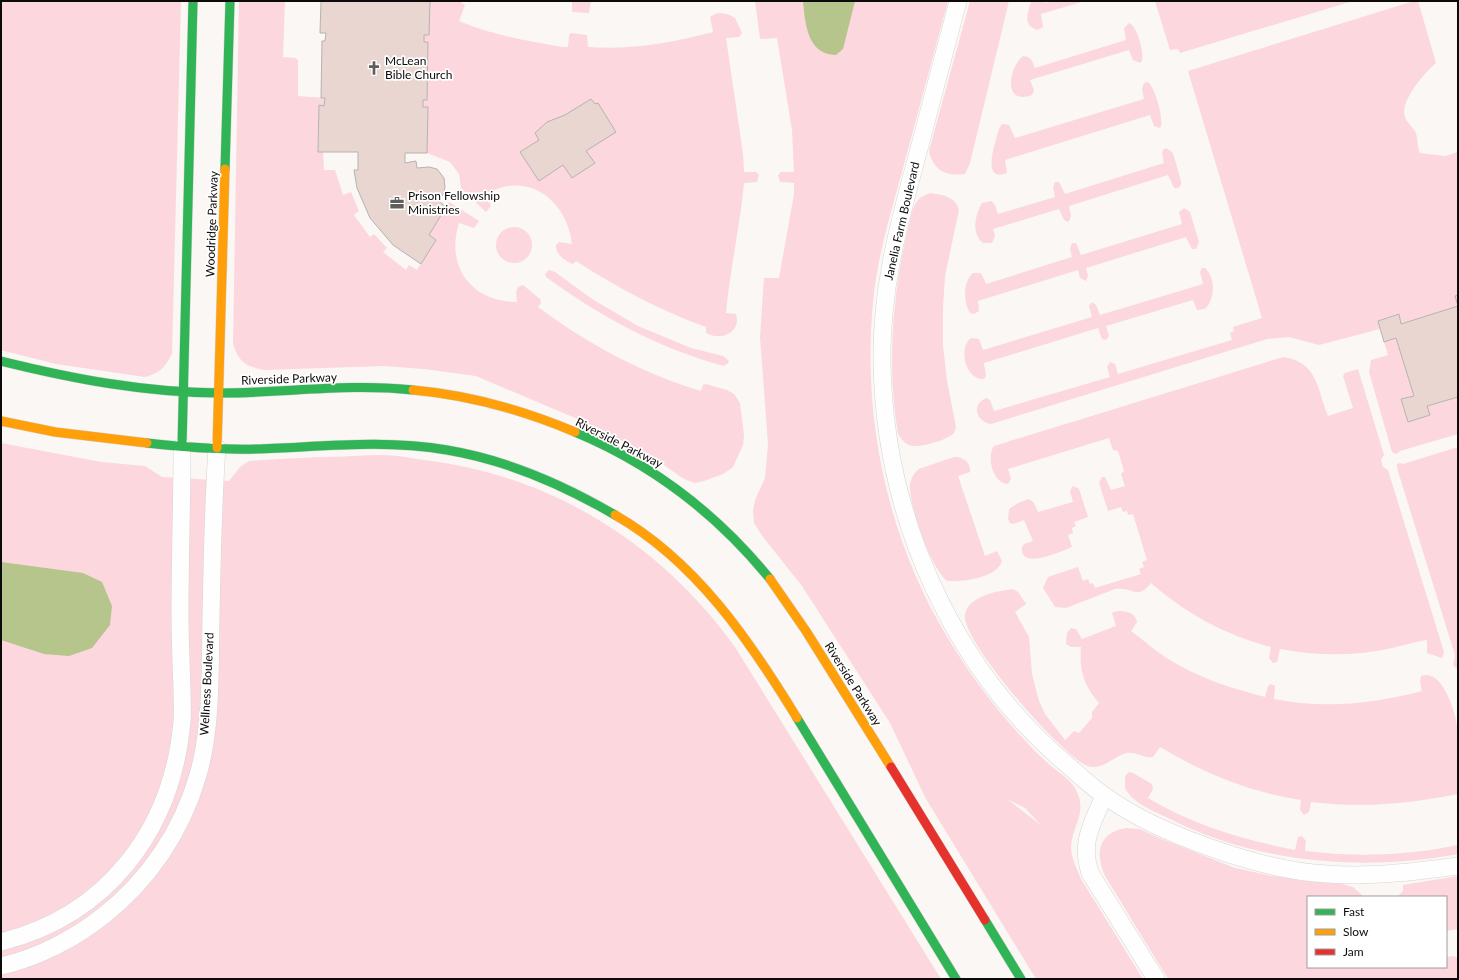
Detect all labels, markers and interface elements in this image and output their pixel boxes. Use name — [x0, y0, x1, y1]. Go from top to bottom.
place label: McLean Bible Church — [385, 53, 452, 82]
church icon: McLean Bible Church — [366, 60, 382, 76]
street label: Janelia Farm Boulevard — [881, 160, 922, 281]
street label: Woodridge Parkway — [202, 170, 221, 277]
place label: Prison Fellowship Ministries — [408, 188, 500, 217]
office icon: Prison Fellowship Ministries — [389, 195, 405, 211]
street label: Riverside Parkway — [241, 369, 338, 388]
street label: Riverside Parkway — [573, 414, 666, 471]
street label: Wellness Boulevard — [196, 632, 217, 736]
street label: Riverside Parkway — [822, 639, 886, 729]
legend — [1307, 896, 1447, 968]
text: Fast — [1343, 904, 1365, 919]
text: Slow — [1343, 924, 1369, 939]
text: Jam — [1343, 944, 1364, 959]

